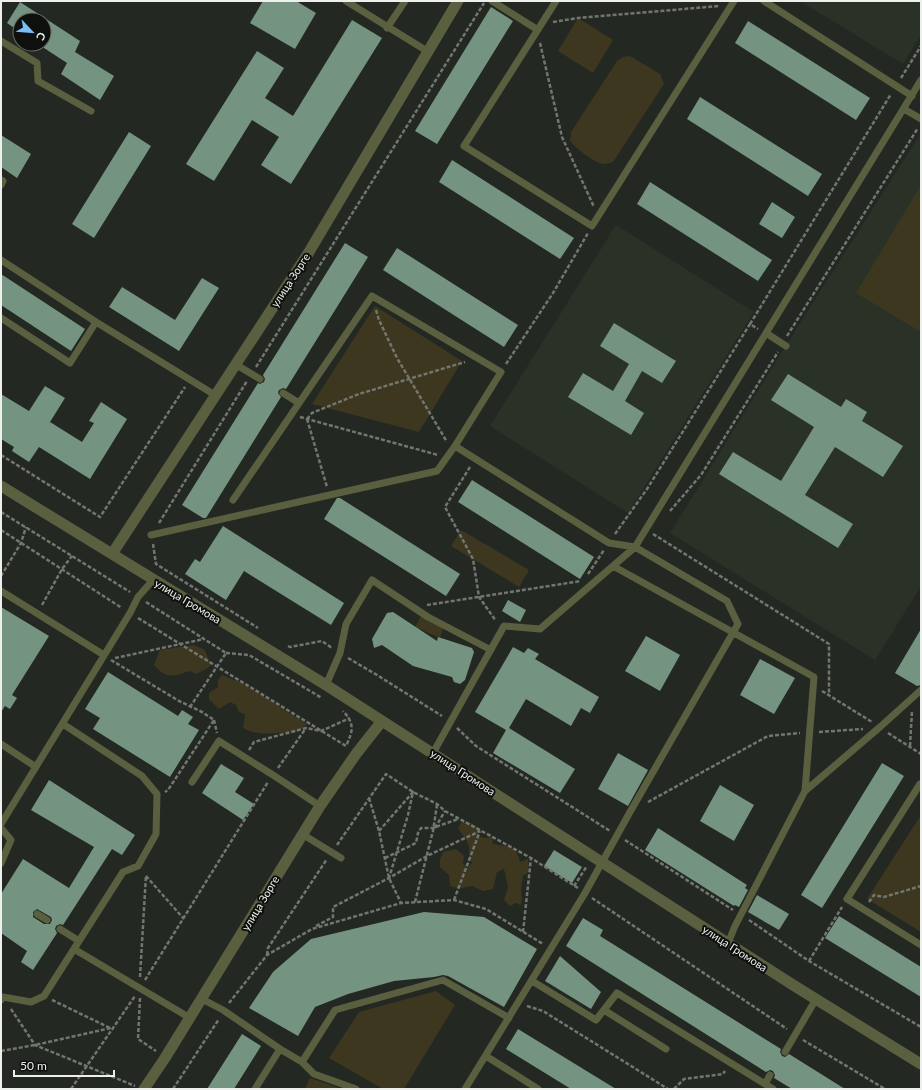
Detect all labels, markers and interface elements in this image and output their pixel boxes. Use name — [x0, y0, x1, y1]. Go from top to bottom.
north arrow — [12, 12, 52, 52]
text: С — [34, 30, 49, 43]
street label: улица Зорге — [268, 250, 312, 309]
street label: улица Громова — [153, 576, 223, 626]
street label: улица Громова — [428, 746, 498, 798]
street label: улица Зорге — [239, 873, 282, 933]
street label: улица Громова — [700, 922, 770, 974]
scale bar — [14, 1052, 114, 1078]
text: 50 m — [20, 1058, 47, 1073]

